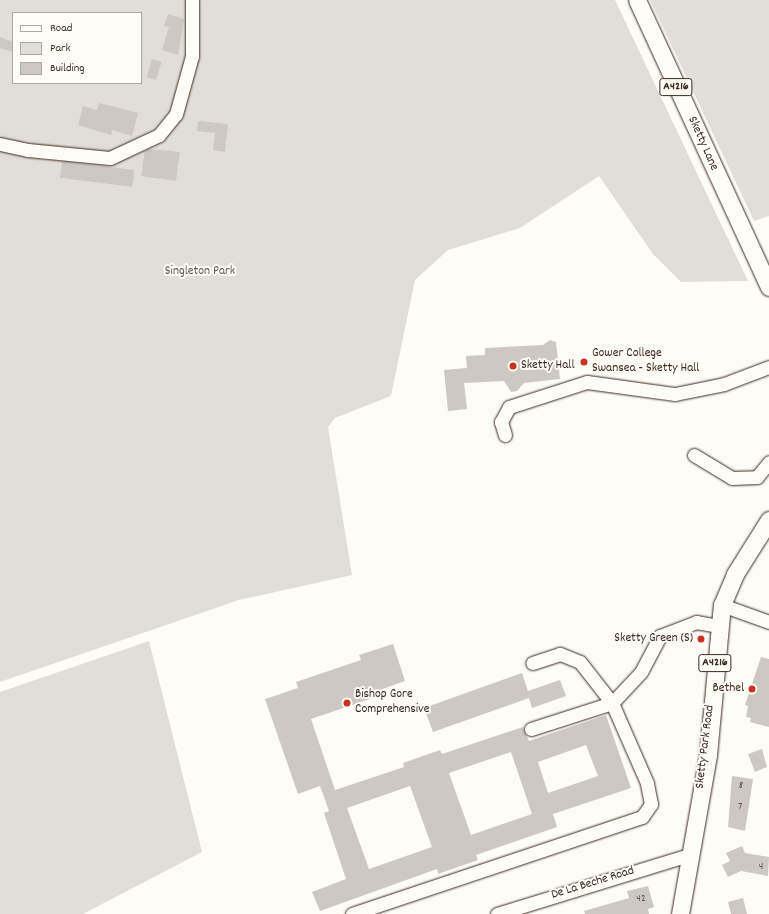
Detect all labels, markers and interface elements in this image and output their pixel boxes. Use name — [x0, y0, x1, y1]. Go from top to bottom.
legend — [12, 12, 142, 84]
text: Road — [50, 20, 72, 37]
text: Park — [50, 40, 70, 57]
text: Building — [50, 60, 85, 77]
road number: A4216 — [659, 77, 693, 97]
street label: Sketty Lane — [683, 114, 721, 174]
park label: Singleton Park — [165, 264, 235, 280]
place label: Gower College Swansea - Sketty Hall — [592, 347, 699, 378]
marker: Gower College Swansea - Sketty Hall — [579, 357, 589, 367]
place label: Sketty Hall — [521, 358, 575, 374]
marker: Sketty Hall — [508, 361, 518, 371]
place label: Sketty Green (S) — [614, 631, 693, 647]
marker: Sketty Green (S) — [696, 634, 706, 644]
road number: A4216 — [698, 653, 732, 673]
place label: Bethel — [713, 681, 744, 697]
marker: Bethel — [747, 684, 757, 694]
place label: Bishop Gore Comprehensive — [355, 688, 429, 719]
marker: Bishop Gore Comprehensive — [342, 698, 352, 708]
street label: Sketty Park Road — [693, 704, 719, 790]
house number: 8 — [739, 779, 743, 793]
house number: 7 — [738, 800, 742, 814]
house number: 4 — [759, 860, 763, 874]
street label: De La Beche Road — [550, 864, 636, 904]
house number: 42 — [636, 892, 646, 906]

